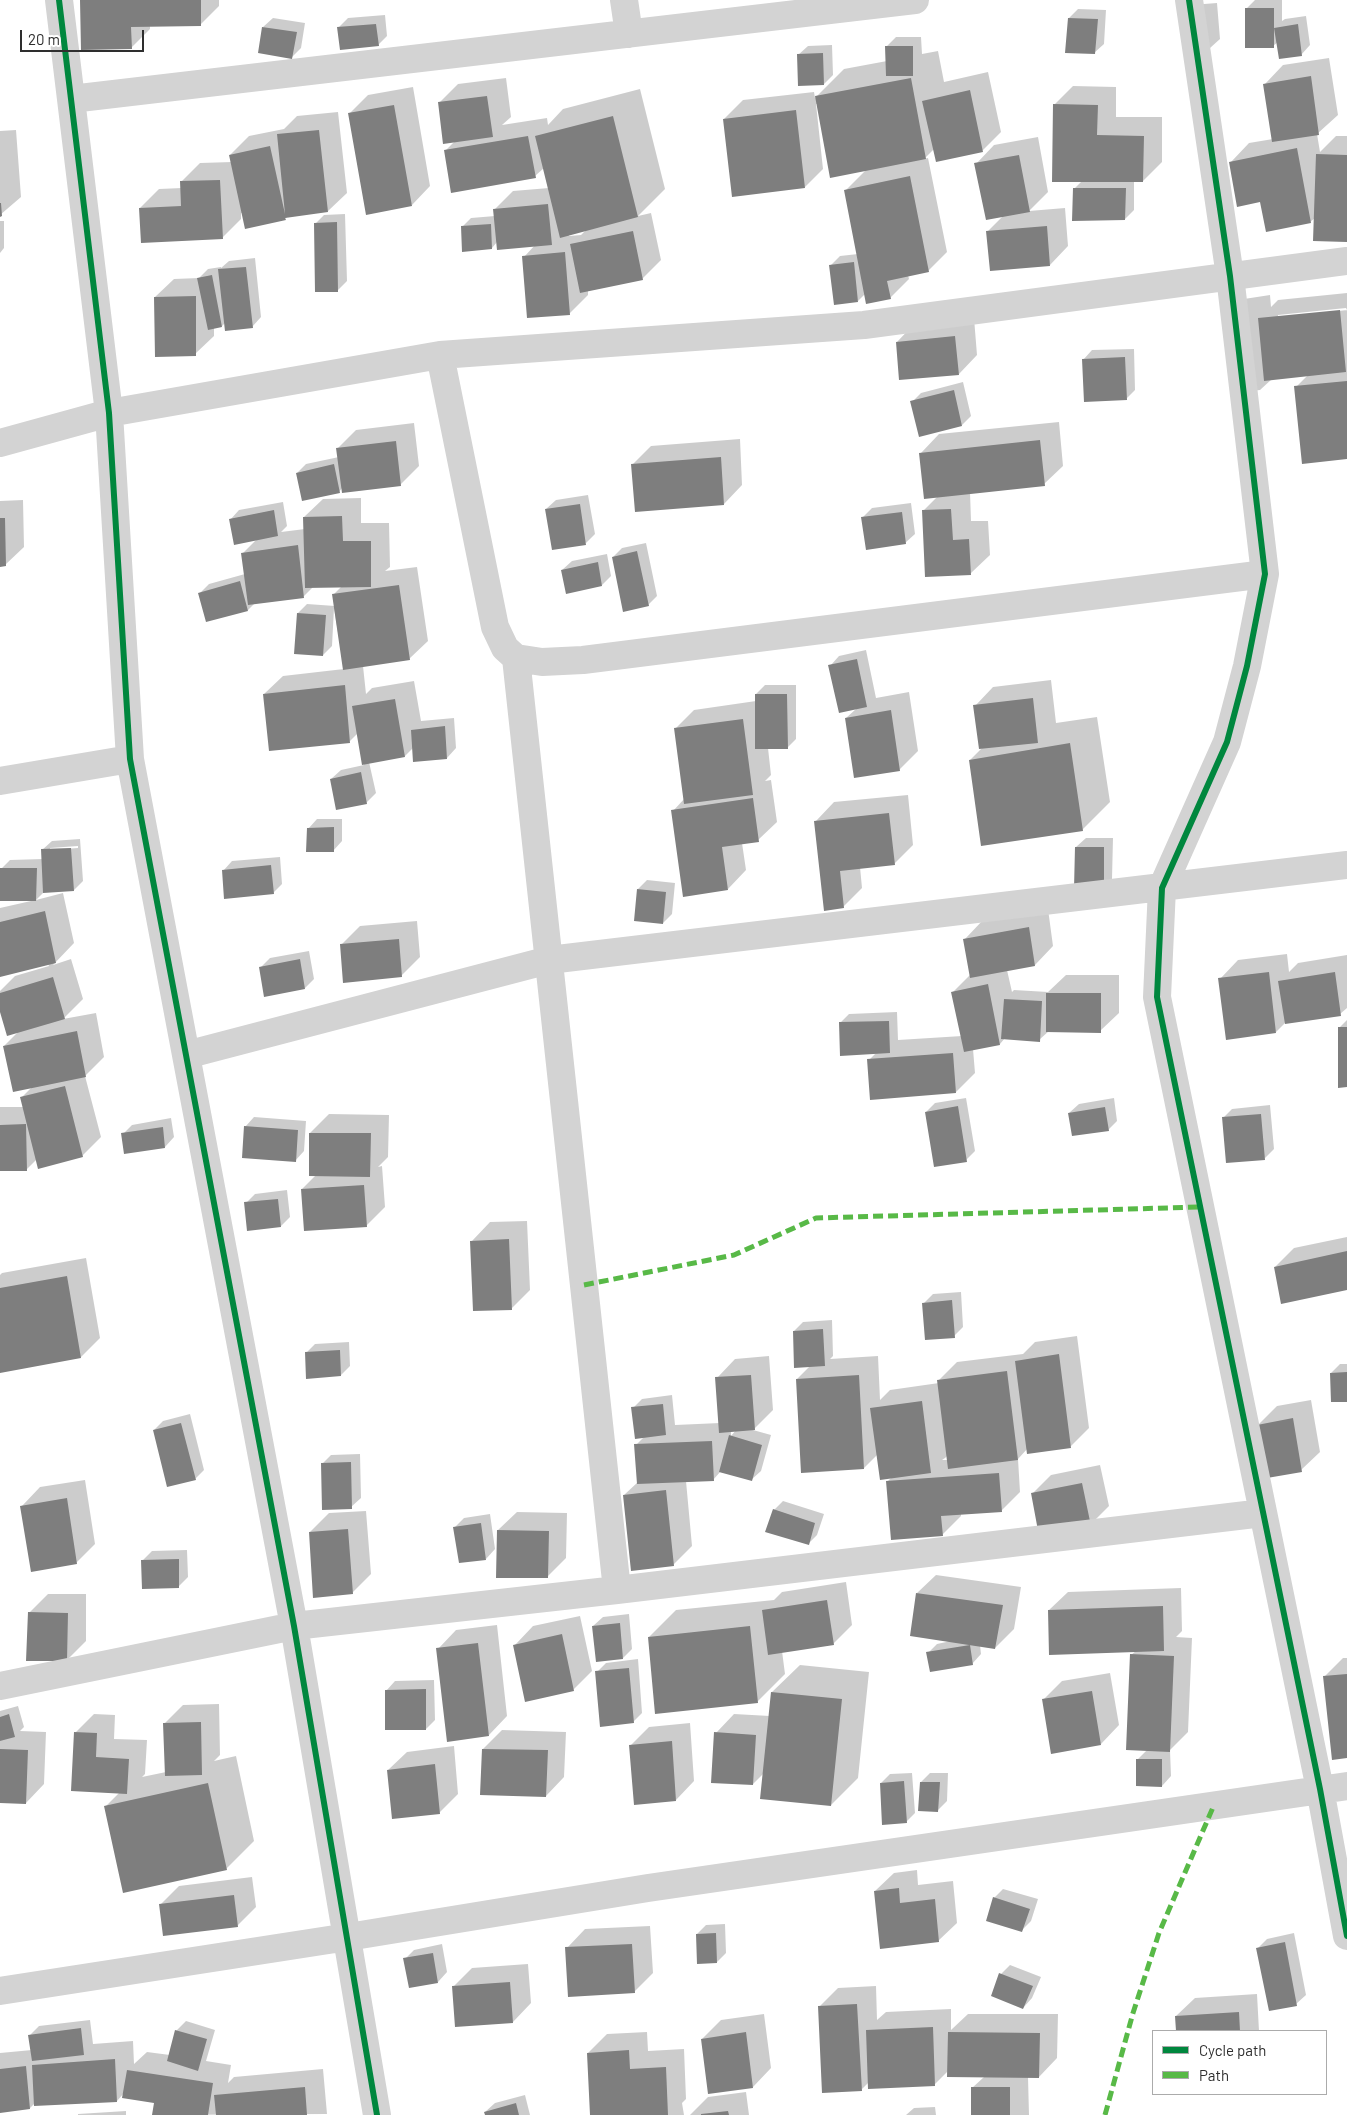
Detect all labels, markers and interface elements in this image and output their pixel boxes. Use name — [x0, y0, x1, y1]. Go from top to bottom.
scale bar — [22, 20, 146, 52]
text: 20 m — [28, 30, 60, 48]
legend — [1152, 2030, 1327, 2095]
text: Cycle path — [1199, 2041, 1266, 2059]
text: Path — [1199, 2066, 1229, 2084]

